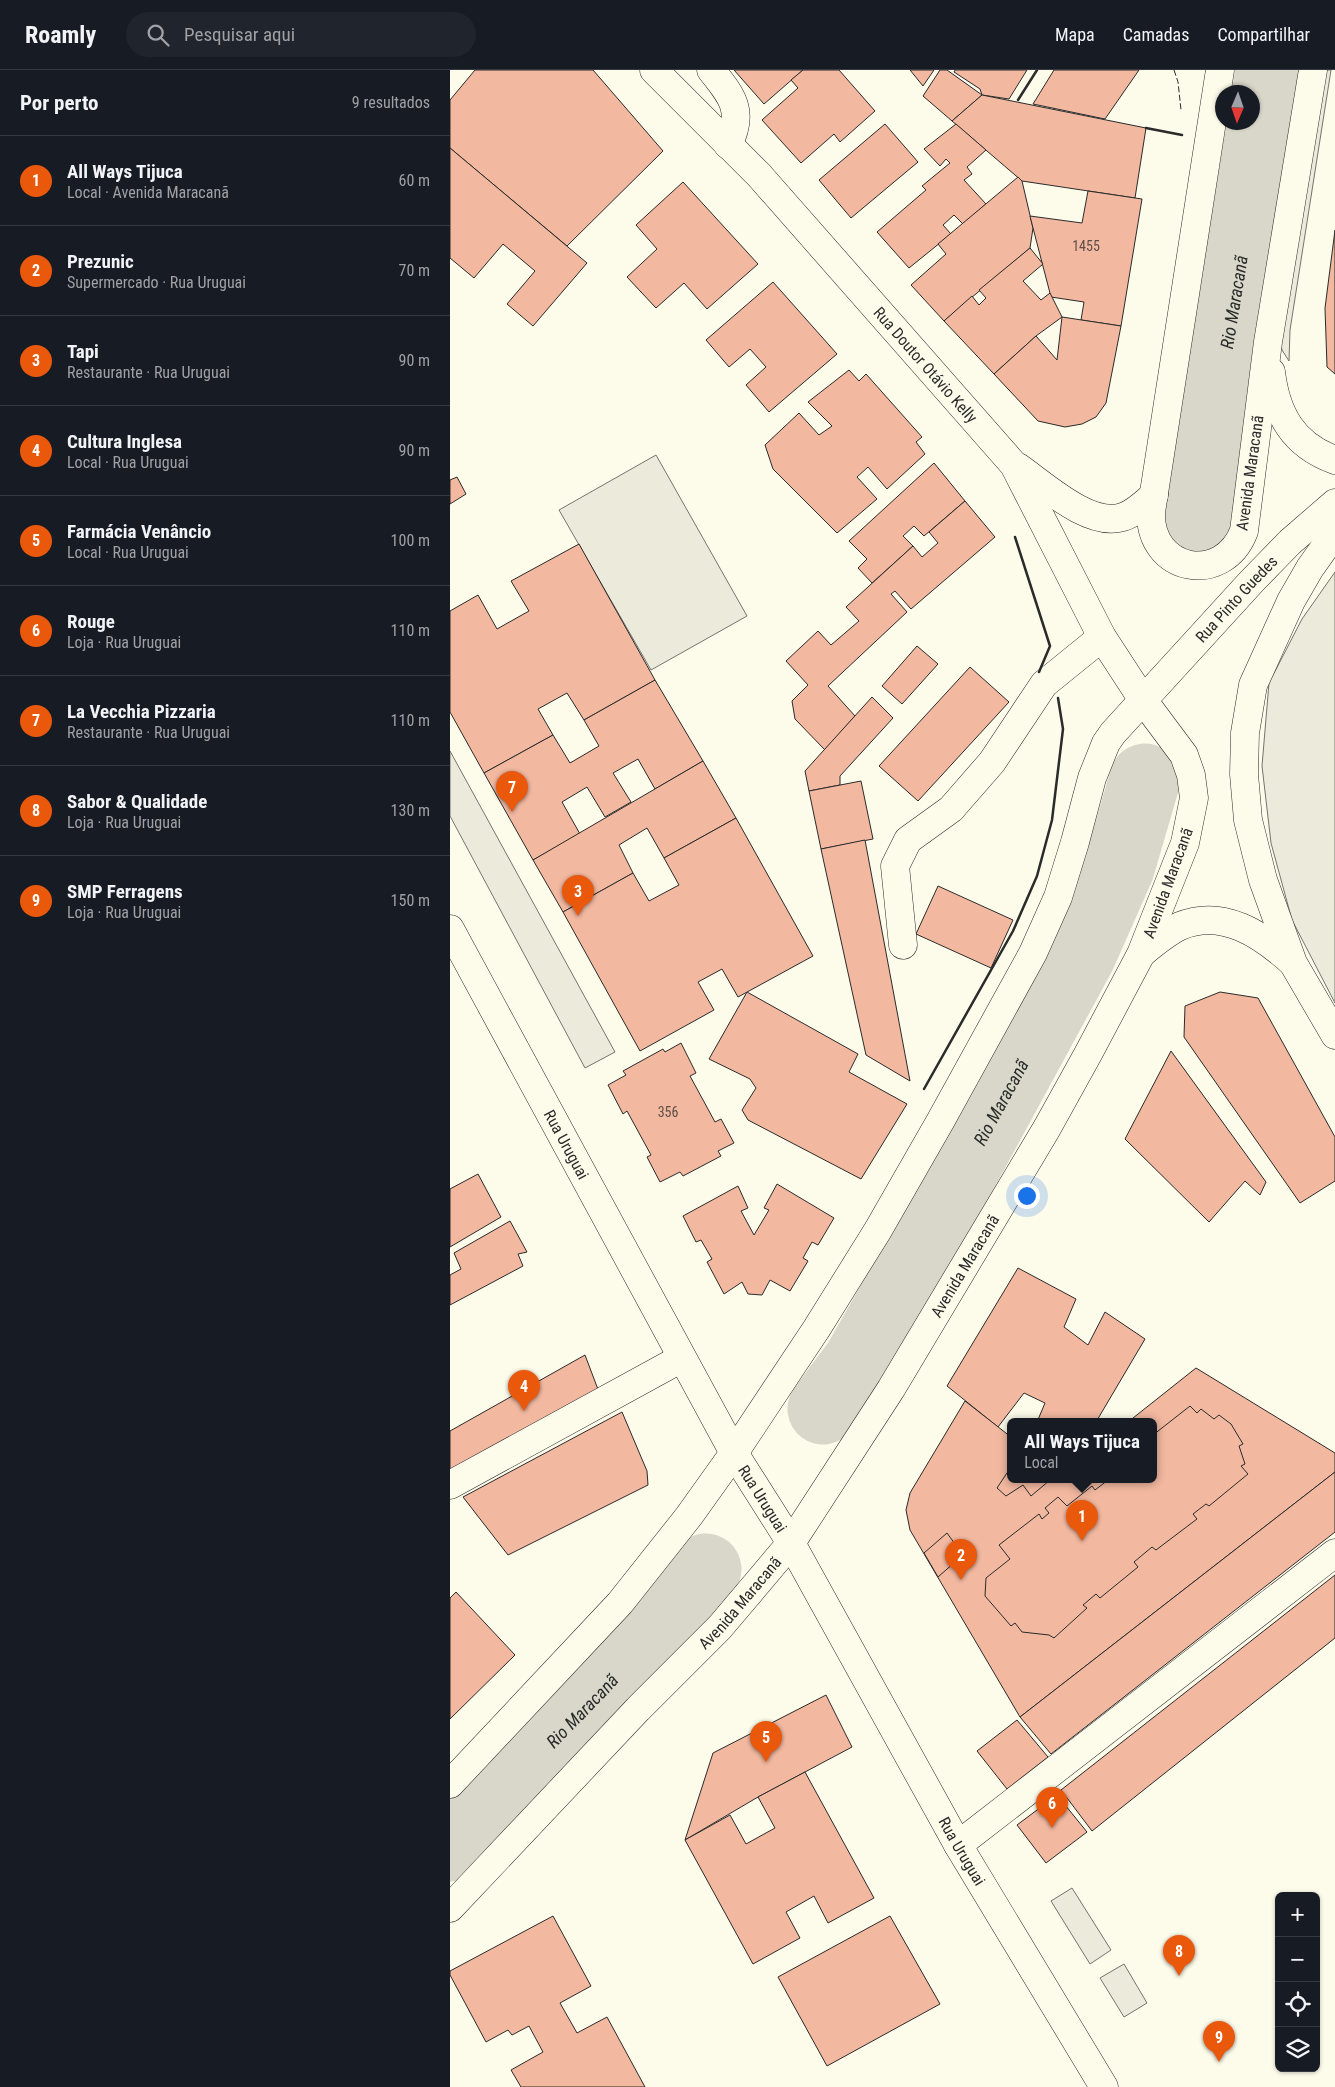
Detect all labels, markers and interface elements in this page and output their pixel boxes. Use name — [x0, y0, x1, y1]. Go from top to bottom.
search box — [126, 12, 476, 57]
text: Roamly — [25, 21, 96, 49]
icon: search — [144, 21, 172, 49]
text: Pesquisar aqui — [184, 23, 295, 46]
text: Mapa — [1055, 24, 1095, 45]
text: Camadas — [1123, 24, 1189, 45]
text: Compartilhar — [1217, 24, 1310, 45]
north arrow — [1215, 85, 1260, 130]
text: Por perto — [20, 91, 99, 115]
text: 9 resultados — [352, 93, 430, 112]
text: All Ways Tijuca — [67, 160, 183, 183]
text: 1 — [32, 171, 40, 190]
text: 60 m — [398, 171, 430, 190]
text: Local · Avenida Maracanã — [67, 183, 229, 202]
house number: 1455 — [1072, 238, 1100, 254]
text: Prezunic — [67, 250, 134, 273]
water label: Rio Maracanã — [1216, 253, 1251, 350]
text: 2 — [32, 261, 40, 280]
text: 70 m — [398, 261, 430, 280]
text: Supermercado · Rua Uruguai — [67, 273, 246, 292]
street label: Rua Doutor Otávio Kelly — [870, 303, 982, 427]
text: Tapi — [67, 340, 99, 363]
text: 3 — [32, 351, 40, 370]
text: 90 m — [398, 351, 430, 370]
text: Restaurante · Rua Uruguai — [67, 363, 230, 382]
street label: Avenida Maracanã — [1233, 414, 1267, 532]
text: Cultura Inglesa — [67, 430, 182, 453]
text: 4 — [32, 441, 40, 460]
text: 90 m — [398, 441, 430, 460]
text: Local · Rua Uruguai — [67, 453, 189, 472]
text: Farmácia Venâncio — [67, 520, 211, 543]
text: 5 — [32, 531, 40, 550]
text: 100 m — [391, 531, 430, 550]
text: Local · Rua Uruguai — [67, 543, 189, 562]
street label: Rua Pinto Guedes — [1191, 552, 1281, 646]
text: Rouge — [67, 610, 115, 633]
text: 6 — [32, 621, 40, 640]
text: 110 m — [391, 621, 430, 640]
text: Loja · Rua Uruguai — [67, 633, 181, 652]
text: La Vecchia Pizzaria — [67, 700, 216, 723]
text: 7 — [32, 711, 40, 730]
text: 110 m — [391, 711, 430, 730]
text: Restaurante · Rua Uruguai — [67, 723, 230, 742]
pin: 7 — [496, 771, 528, 812]
text: Sabor & Qualidade — [67, 790, 207, 813]
text: 8 — [32, 801, 40, 820]
text: 130 m — [391, 801, 430, 820]
text: Loja · Rua Uruguai — [67, 813, 181, 832]
street label: Avenida Maracanã — [1139, 825, 1197, 941]
pin: 3 — [562, 875, 594, 916]
text: SMP Ferragens — [67, 880, 183, 903]
text: 9 — [32, 891, 40, 910]
text: 150 m — [391, 891, 430, 910]
text: Loja · Rua Uruguai — [67, 903, 181, 922]
water label: Rio Maracanã — [969, 1055, 1033, 1149]
house number: 356 — [658, 1104, 678, 1120]
street label: Rua Uruguai — [540, 1106, 593, 1182]
your location — [1014, 1183, 1040, 1209]
street label: Avenida Maracanã — [927, 1211, 1003, 1321]
pin: 4 — [508, 1370, 540, 1411]
popup — [1007, 1418, 1157, 1483]
text: All Ways Tijuca — [1024, 1430, 1140, 1453]
text: Local — [1024, 1453, 1059, 1472]
street label: Rua Uruguai — [734, 1461, 791, 1536]
pin: 1 — [1066, 1500, 1098, 1541]
pin: 2 — [945, 1539, 977, 1580]
street label: Avenida Maracanã — [694, 1553, 785, 1653]
water label: Rio Maracanã — [541, 1669, 623, 1752]
pin: 5 — [750, 1721, 782, 1762]
pin: 6 — [1036, 1787, 1068, 1828]
street label: Rua Uruguai — [935, 1814, 990, 1889]
map controls — [1275, 1892, 1320, 2072]
button: + — [1275, 1892, 1320, 1937]
pin: 8 — [1163, 1935, 1195, 1976]
button: − — [1275, 1937, 1320, 1982]
button: locate — [1275, 1982, 1320, 2027]
pin: 9 — [1203, 2021, 1235, 2062]
button: layers — [1275, 2027, 1320, 2072]

